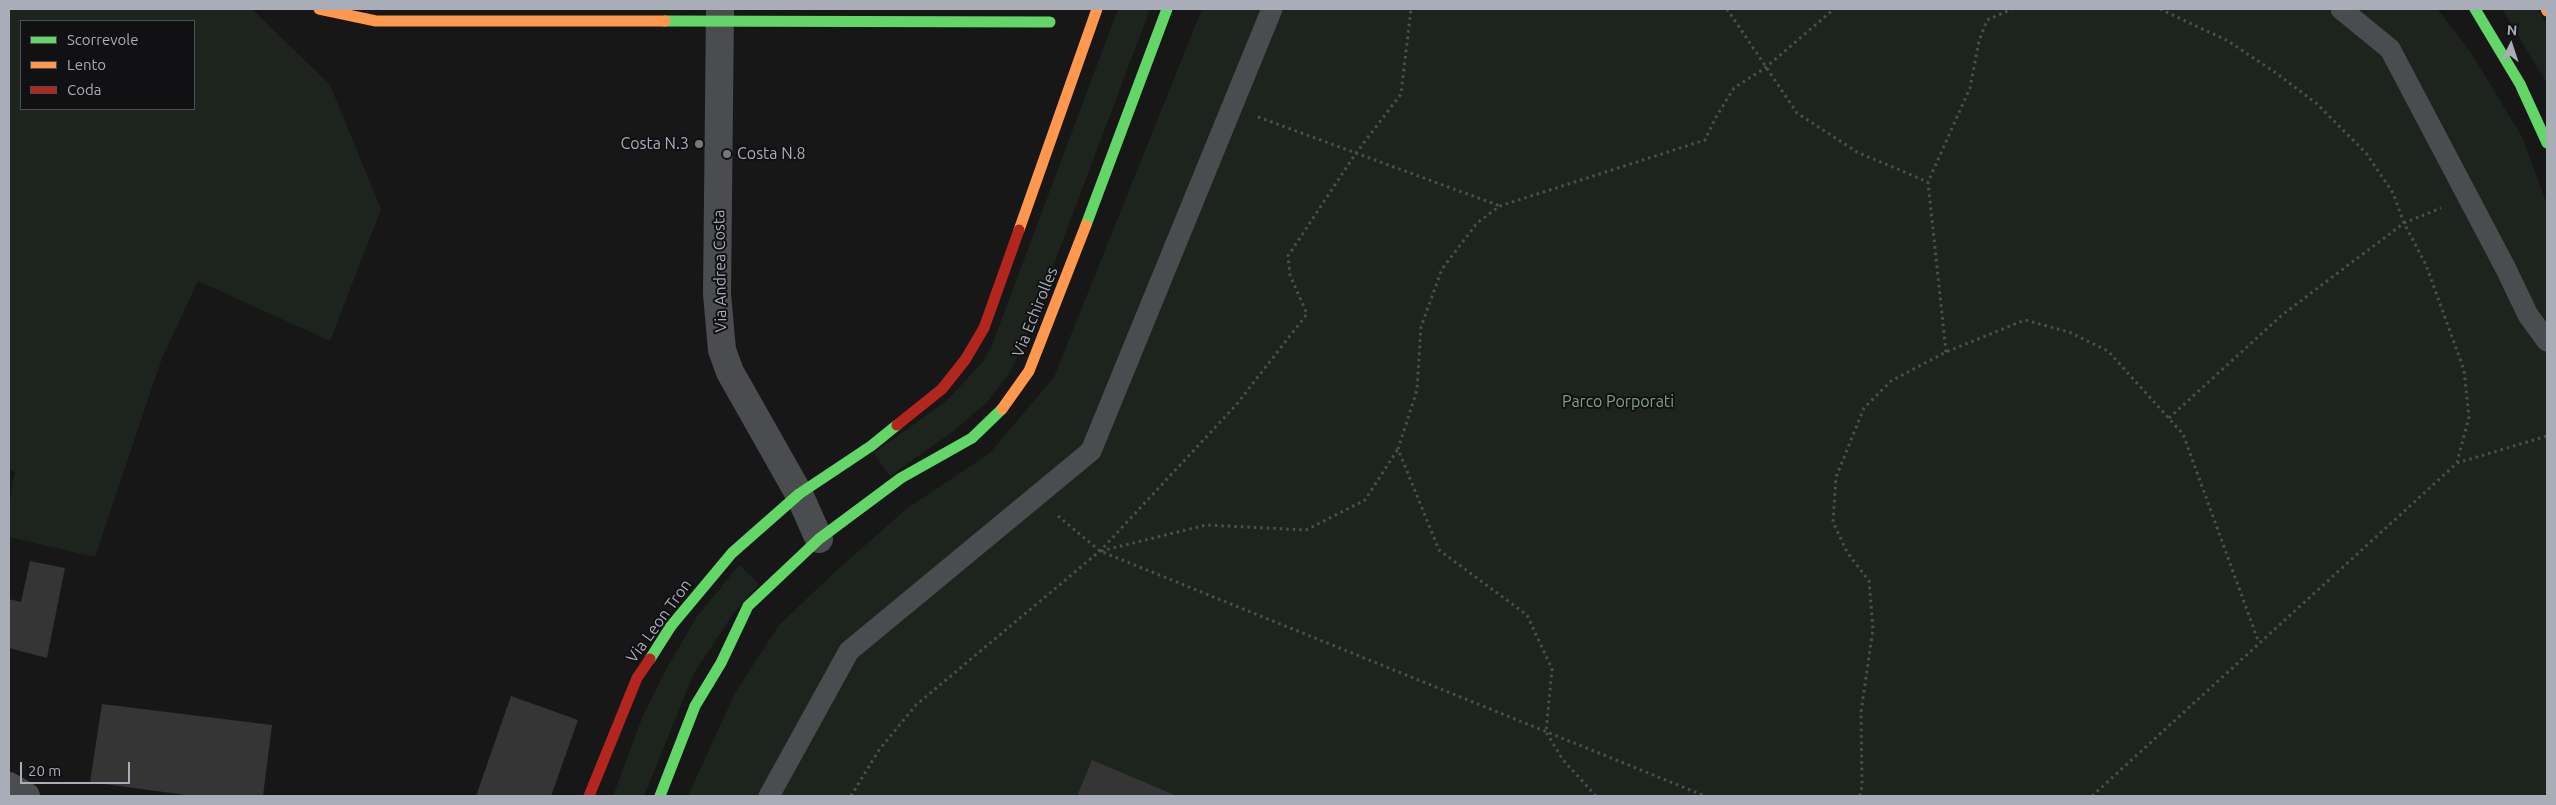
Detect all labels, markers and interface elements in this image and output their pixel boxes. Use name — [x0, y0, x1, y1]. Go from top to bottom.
legend — [20, 20, 195, 110]
north arrow — [2486, 20, 2536, 70]
text: N — [2506, 22, 2518, 38]
text: Scorrevole — [67, 31, 138, 48]
text: Lento — [67, 56, 106, 73]
text: Coda — [67, 81, 101, 98]
place label: Costa N.3 — [620, 134, 689, 154]
marker: Costa N.3 — [693, 138, 705, 150]
place label: Costa N.8 — [737, 144, 806, 164]
marker: Costa N.8 — [721, 148, 733, 160]
street label: Via Andrea Costa — [709, 209, 731, 333]
street label: Via Echirolles — [1008, 264, 1062, 360]
park label: Parco Porporati — [1562, 392, 1674, 412]
street label: Via Leon Tron — [622, 576, 696, 666]
scale bar — [22, 752, 132, 784]
text: 20 m — [28, 762, 61, 779]

